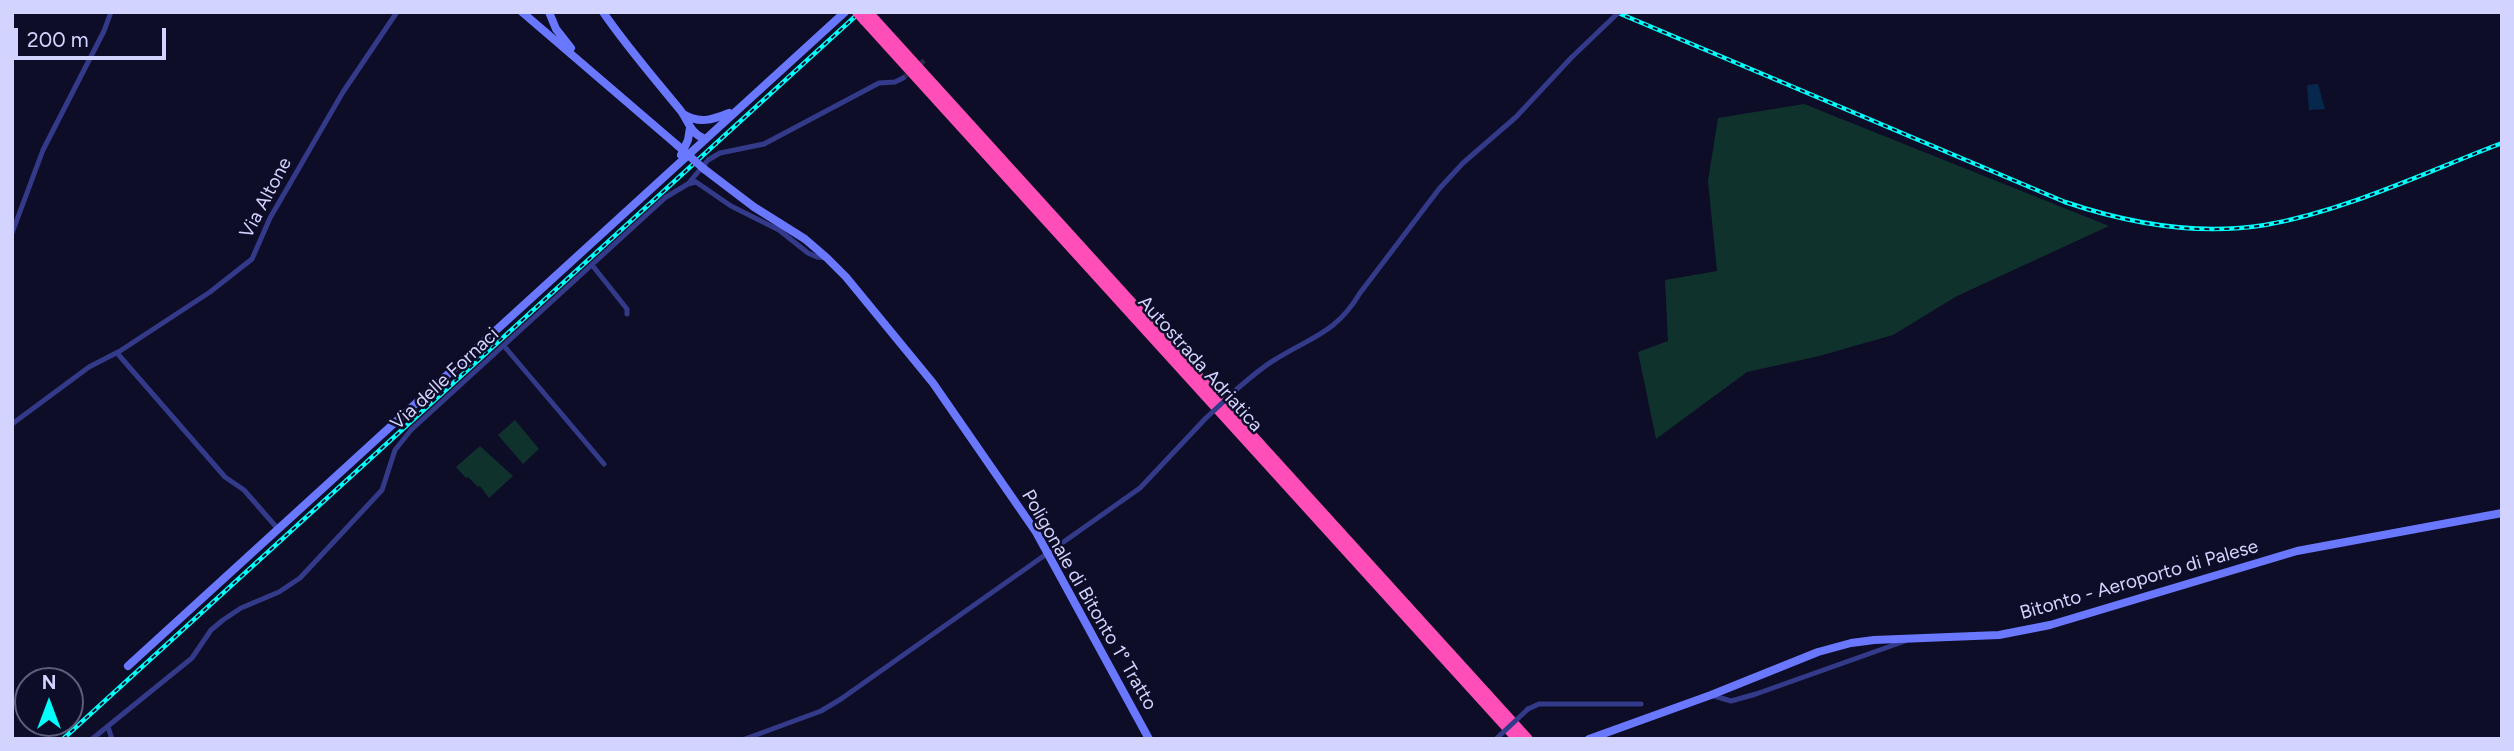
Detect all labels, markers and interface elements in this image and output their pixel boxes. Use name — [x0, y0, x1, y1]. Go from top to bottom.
scale bar — [18, 14, 170, 58]
text: 200 m — [27, 27, 89, 52]
street label: Via Altone — [235, 154, 297, 242]
street label: Autostrada Adriatica — [1133, 291, 1267, 437]
street label: Via delle Fornaci — [386, 323, 504, 435]
street label: Poligonale di Bitonto 1° Tratto — [1016, 486, 1162, 714]
street label: Bitonto - Aeroporto di Palese — [2017, 535, 2261, 625]
north arrow — [14, 667, 84, 737]
text: N — [42, 671, 56, 694]

